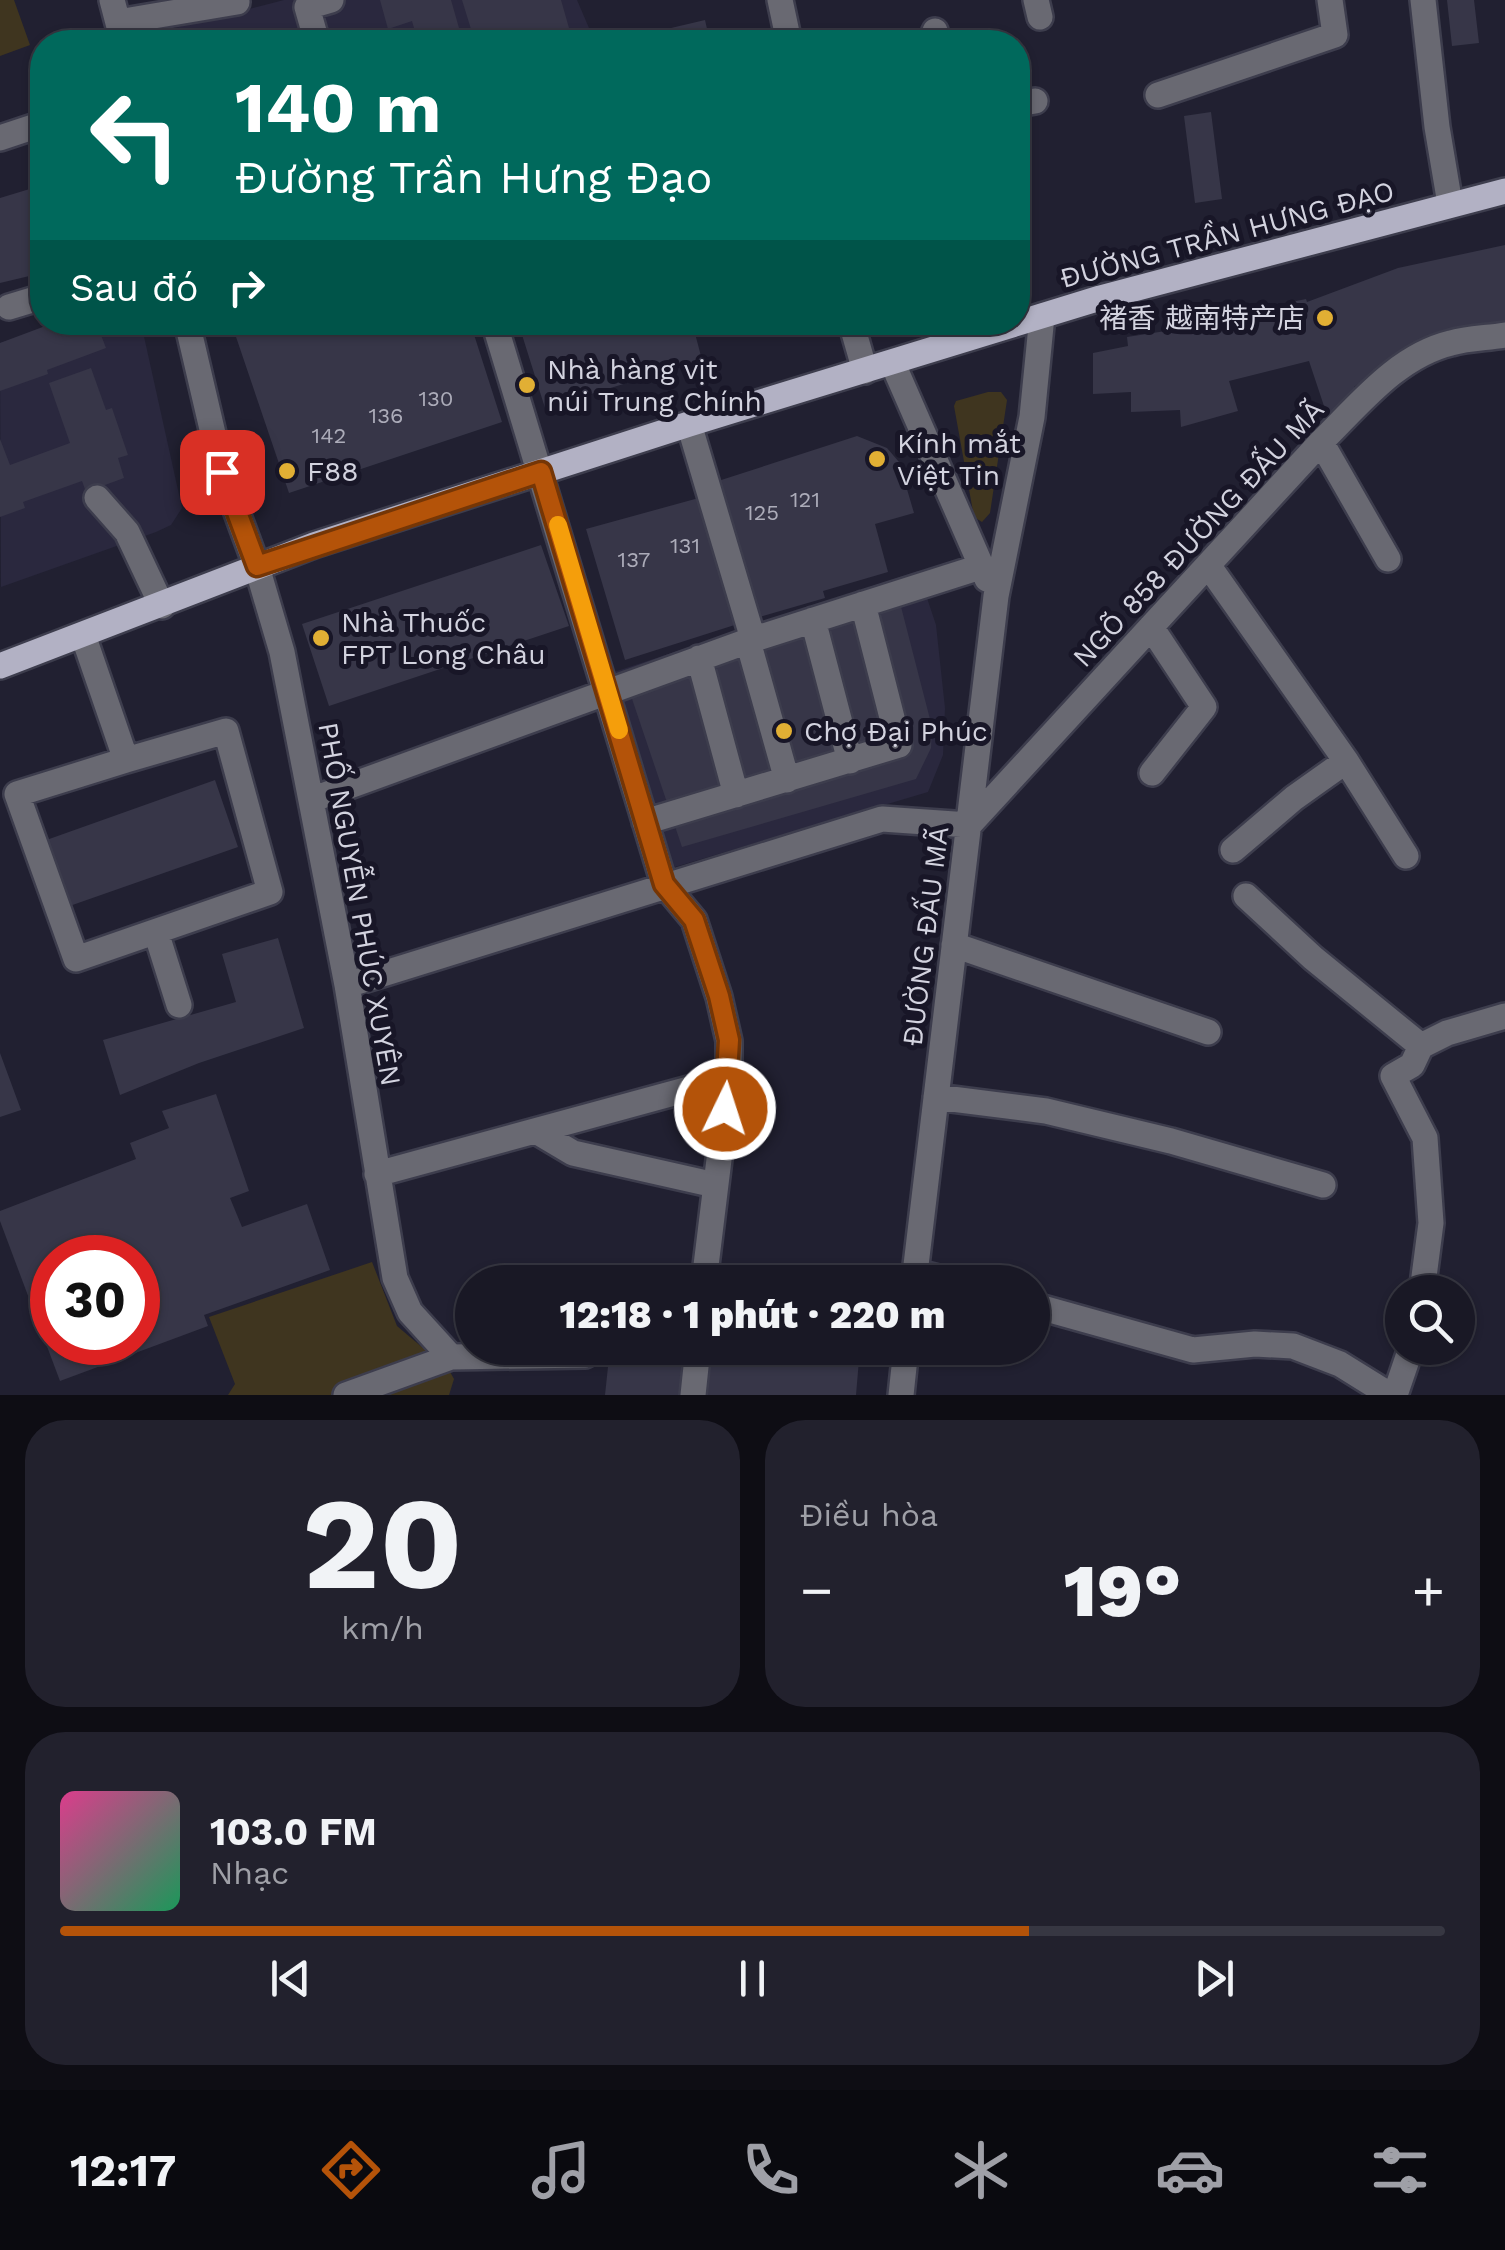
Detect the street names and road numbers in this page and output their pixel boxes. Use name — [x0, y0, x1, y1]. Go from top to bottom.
street label: ĐƯỜNG TRẦN HƯNG ĐẠO — [1056, 172, 1398, 295]
street label: NGÕ 858 ĐƯỜNG ĐẤU MÃ — [1064, 392, 1331, 674]
street label: PHỐ NGUYỄN PHÚC XUYÊN — [311, 719, 411, 1088]
street label: ĐƯỜNG ĐẤU MÃ — [894, 824, 955, 1048]

